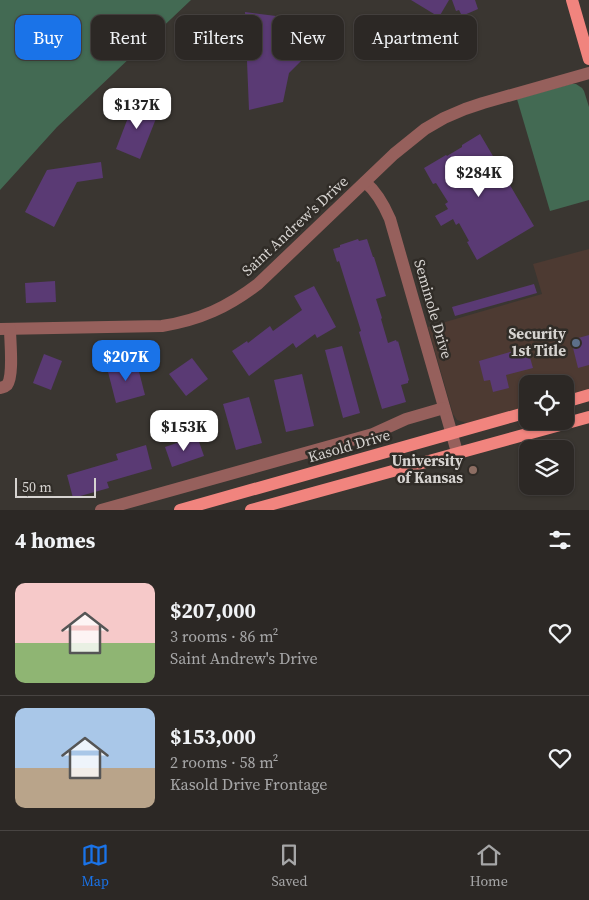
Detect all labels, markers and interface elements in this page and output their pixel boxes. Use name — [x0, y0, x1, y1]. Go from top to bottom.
chip: Buy — [15, 15, 81, 60]
chip: Rent — [91, 15, 165, 60]
chip: Filters — [175, 15, 262, 60]
chip: New — [272, 15, 344, 60]
chip: Apartment — [354, 15, 477, 60]
pin: $137K — [102, 88, 172, 130]
text: $137K — [114, 93, 160, 115]
pin: $284K — [444, 156, 514, 198]
text: $284K — [456, 161, 502, 183]
street label: Saint Andrew's Drive — [237, 171, 353, 280]
street label: Seminole Drive — [409, 257, 458, 361]
place label: Security 1st Title — [508, 323, 566, 361]
marker: Security 1st Title — [570, 337, 582, 349]
pin: $207K — [91, 340, 161, 382]
text: $207K — [103, 345, 149, 367]
map controls — [519, 375, 574, 495]
button: locate — [519, 375, 574, 430]
pin: $153K — [149, 410, 219, 452]
text: $153K — [161, 415, 207, 437]
street label: Kasold Drive — [305, 424, 393, 467]
button: layers — [519, 440, 574, 495]
place label: University of Kansas — [392, 450, 463, 488]
marker: University of Kansas — [467, 464, 479, 476]
scale bar — [15, 475, 96, 498]
text: 50 m — [22, 477, 52, 497]
text: 4 homes — [15, 526, 95, 555]
icon: filters — [546, 526, 574, 554]
text: $207,000 — [170, 596, 256, 625]
icon: home — [55, 603, 115, 663]
icon: heart — [546, 619, 574, 647]
text: 3 rooms · 86 m² — [170, 625, 278, 647]
text: Saint Andrew's Drive — [170, 647, 318, 669]
text: $153,000 — [170, 722, 256, 751]
icon: home — [55, 728, 115, 788]
icon: heart — [546, 744, 574, 772]
text: 2 rooms · 58 m² — [170, 751, 278, 773]
text: Kasold Drive Frontage — [170, 773, 328, 795]
tab: Map — [81, 841, 109, 891]
tab: Saved — [271, 841, 307, 891]
tab: Home — [470, 841, 508, 891]

